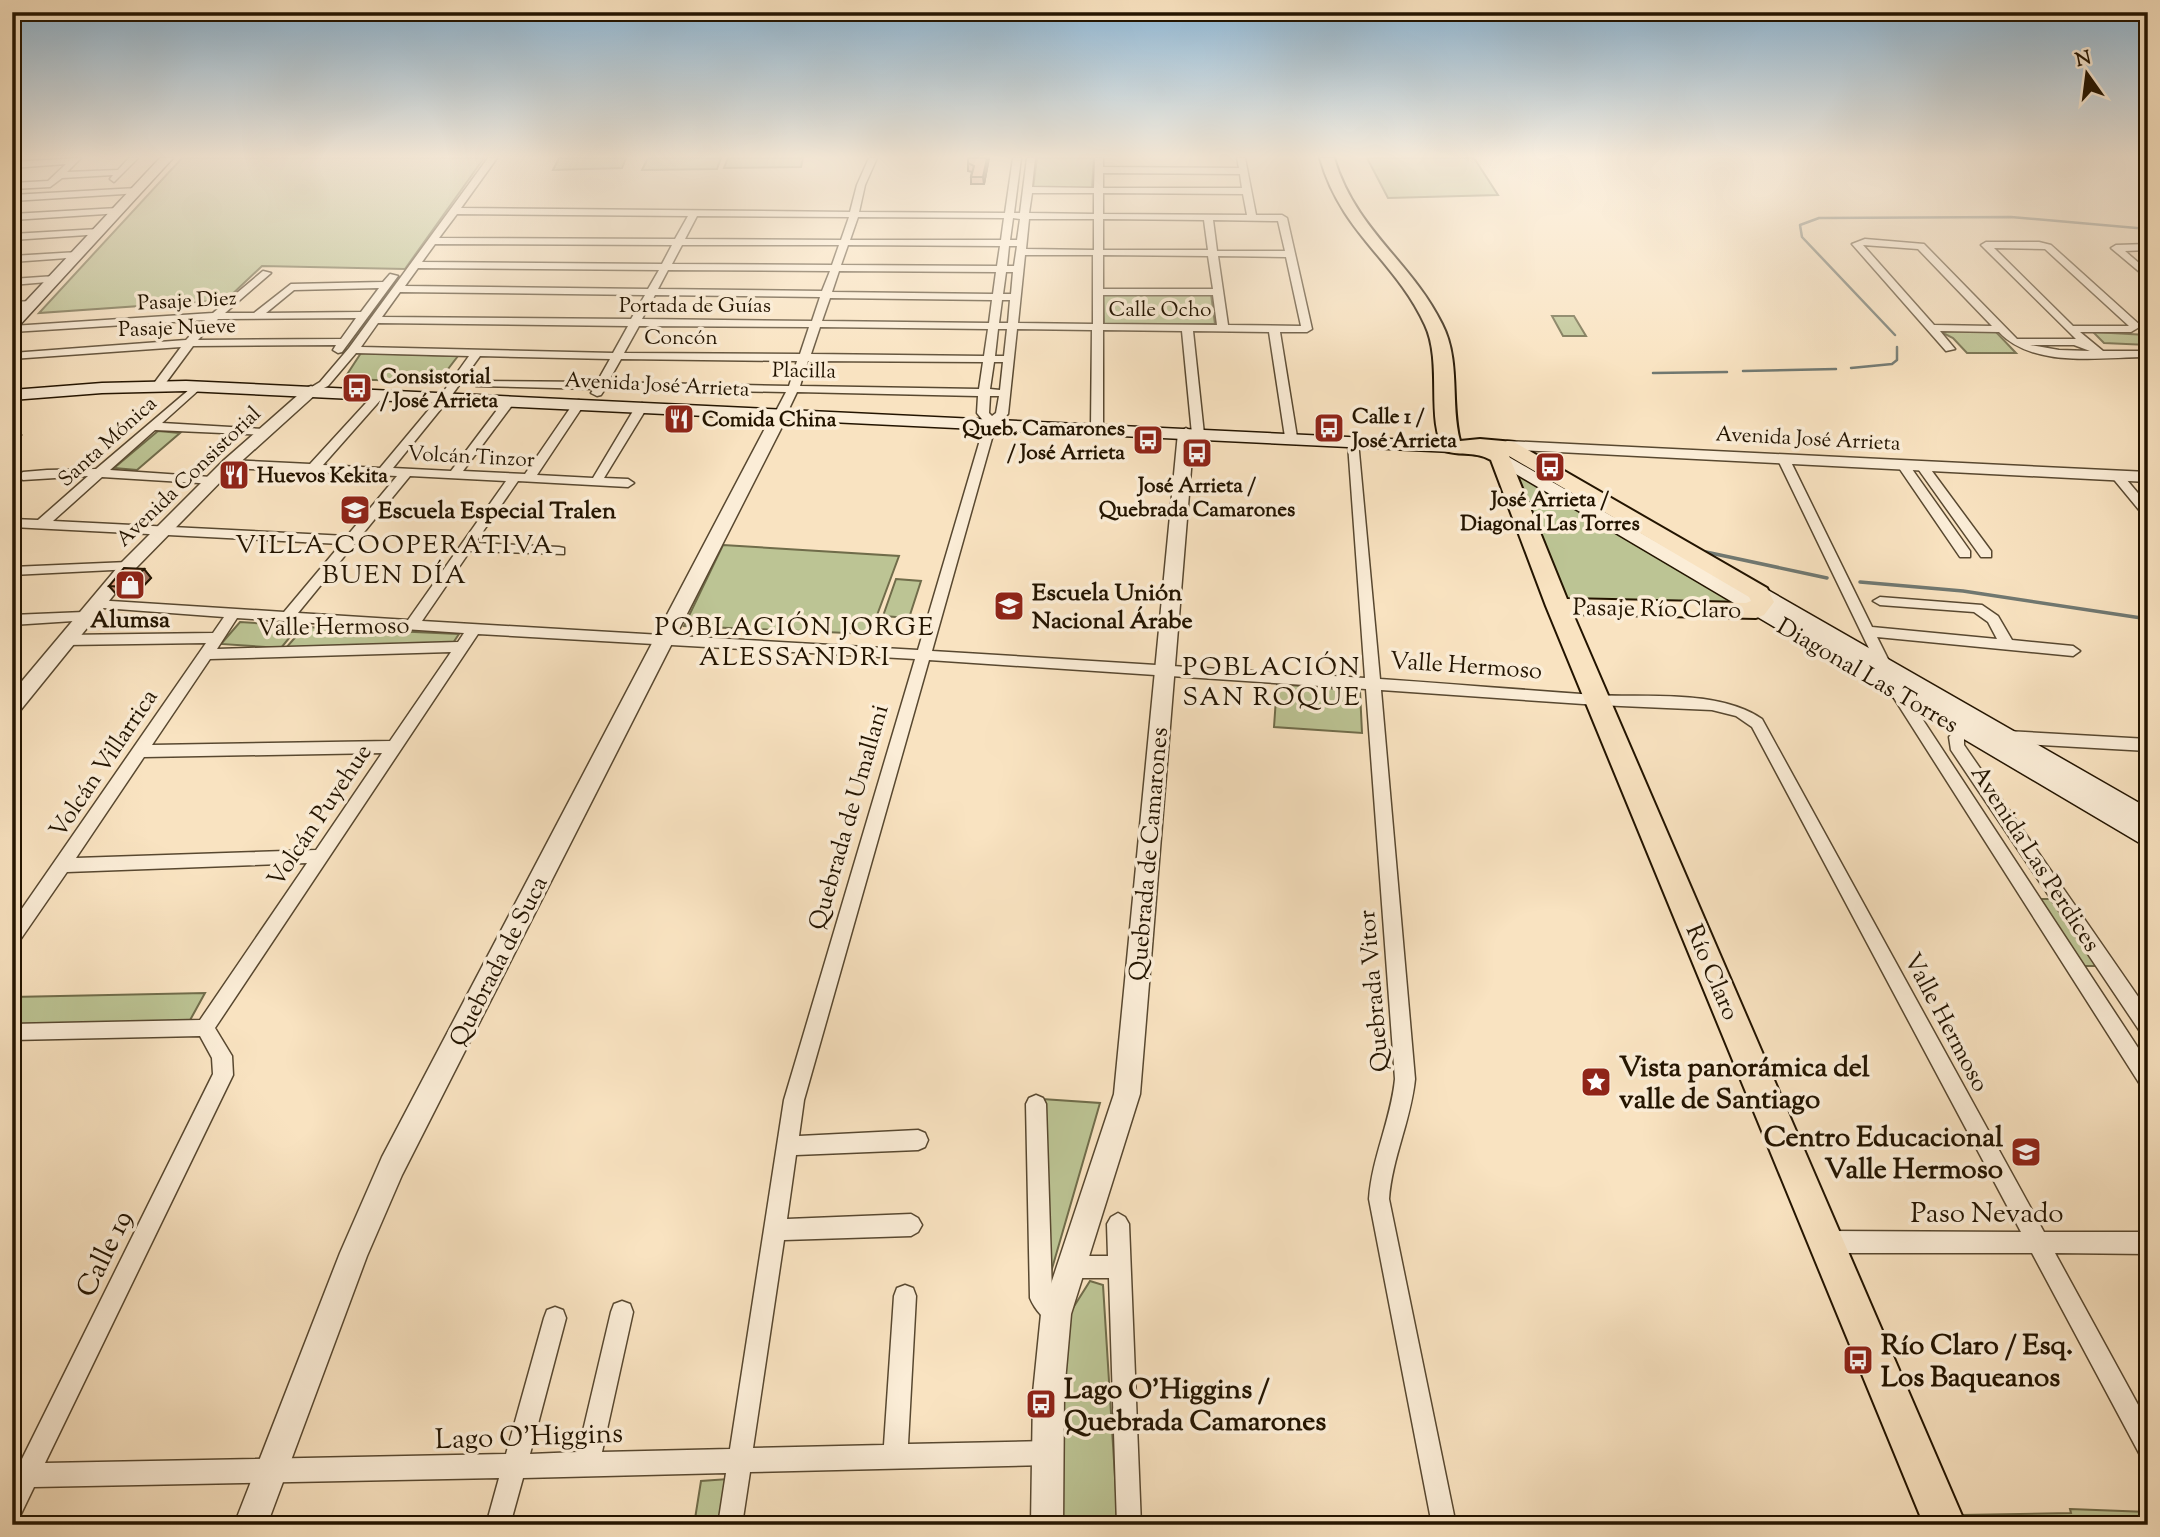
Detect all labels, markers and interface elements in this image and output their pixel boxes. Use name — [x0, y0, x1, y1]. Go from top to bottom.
north arrow — [2052, 38, 2122, 108]
text: N — [2073, 45, 2094, 75]
street label: Pasaje Diez — [137, 284, 238, 320]
street label: Portada de Guías — [619, 292, 771, 322]
street label: Calle Ocho — [1109, 296, 1211, 326]
street label: Pasaje Nueve — [118, 312, 236, 346]
street label: Concón — [644, 324, 718, 354]
street label: Placilla — [772, 356, 837, 388]
place label: Consistorial / José Arrieta — [380, 363, 498, 417]
street label: Avenida José Arrieta — [564, 366, 750, 406]
bus stop icon: Consistorial / José Arrieta — [340, 371, 374, 405]
street label: Santa Mónica — [52, 390, 165, 495]
street label: Avenida Consistorial — [110, 400, 269, 555]
restaurant icon: Comida China — [662, 402, 696, 436]
place label: Calle 1 / José Arrieta — [1350, 403, 1457, 457]
place label: Comida China — [702, 406, 837, 436]
bus stop icon: Calle 1 / José Arrieta — [1312, 411, 1346, 445]
place label: Queb. Camarones / José Arrieta — [962, 415, 1125, 469]
street label: Avenida José Arrieta — [1715, 420, 1901, 460]
bus stop icon: Queb. Camarones / José Arrieta — [1131, 423, 1165, 457]
bus stop icon: José Arrieta / Quebrada Camarones — [1180, 436, 1214, 470]
street label: Volcán Tinzor — [407, 440, 535, 476]
bus stop icon: José Arrieta / Diagonal Las Torres — [1533, 450, 1567, 484]
restaurant icon: Huevos Kekita — [217, 458, 251, 492]
place label: Huevos Kekita — [257, 462, 388, 492]
place label: José Arrieta / Quebrada Camarones — [1099, 472, 1295, 526]
place label: José Arrieta / Diagonal Las Torres — [1460, 486, 1640, 540]
school or university icon: Escuela Especial Tralen — [338, 493, 372, 527]
place label: Escuela Especial Tralen — [378, 495, 617, 529]
district label: VILLA COOPERATIVA BUEN DÍA — [235, 528, 555, 595]
shop icon: Alumsa — [113, 568, 147, 602]
place label: Escuela Unión Nacional Árabe — [1032, 577, 1193, 639]
school or university icon: Escuela Unión Nacional Árabe — [992, 589, 1026, 623]
street label: Pasaje Río Claro — [1572, 592, 1742, 628]
place label: Alumsa — [90, 604, 171, 638]
street label: Valle Hermoso — [256, 610, 410, 646]
district label: POBLACIÓN JORGE ALESSANDRI — [655, 610, 935, 677]
street label: Diagonal Las Torres — [1770, 611, 1964, 743]
street label: Valle Hermoso — [1388, 645, 1543, 689]
district label: POBLACIÓN SAN ROQUE — [1183, 650, 1361, 717]
street label: Volcán Villarrica — [42, 683, 167, 845]
street label: Quebrada de Umallani — [801, 701, 898, 934]
street label: Quebrada de Camarones — [1122, 726, 1178, 982]
street label: Volcán Puyehue — [260, 738, 381, 894]
street label: Avenida Las Perdices — [1961, 759, 2107, 959]
street label: Quebrada de Suca — [442, 871, 557, 1053]
street label: Quebrada Vitor — [1351, 908, 1399, 1073]
street label: Río Claro — [1676, 920, 1747, 1026]
street label: Valle Hermoso — [1894, 947, 1996, 1098]
place label: Vista panorámica del valle de Santiago — [1619, 1049, 1870, 1121]
place icon: Vista panorámica del valle de Santiago — [1579, 1065, 1613, 1099]
place label: Centro Educacional Valle Hermoso — [1764, 1119, 2003, 1191]
school or university icon: Centro Educacional Valle Hermoso — [2009, 1135, 2043, 1169]
street label: Paso Nevado — [1910, 1195, 2064, 1235]
street label: Calle 19 — [67, 1204, 144, 1305]
place label: Río Claro / Esq. Los Baqueanos — [1881, 1327, 2073, 1399]
bus stop icon: Río Claro / Esq. Los Baqueanos — [1841, 1343, 1875, 1377]
place label: Lago O'Higgins / Quebrada Camarones — [1064, 1371, 1326, 1443]
bus stop icon: Lago O'Higgins / Quebrada Camarones — [1024, 1387, 1058, 1421]
street label: Lago O'Higgins — [434, 1415, 624, 1461]

